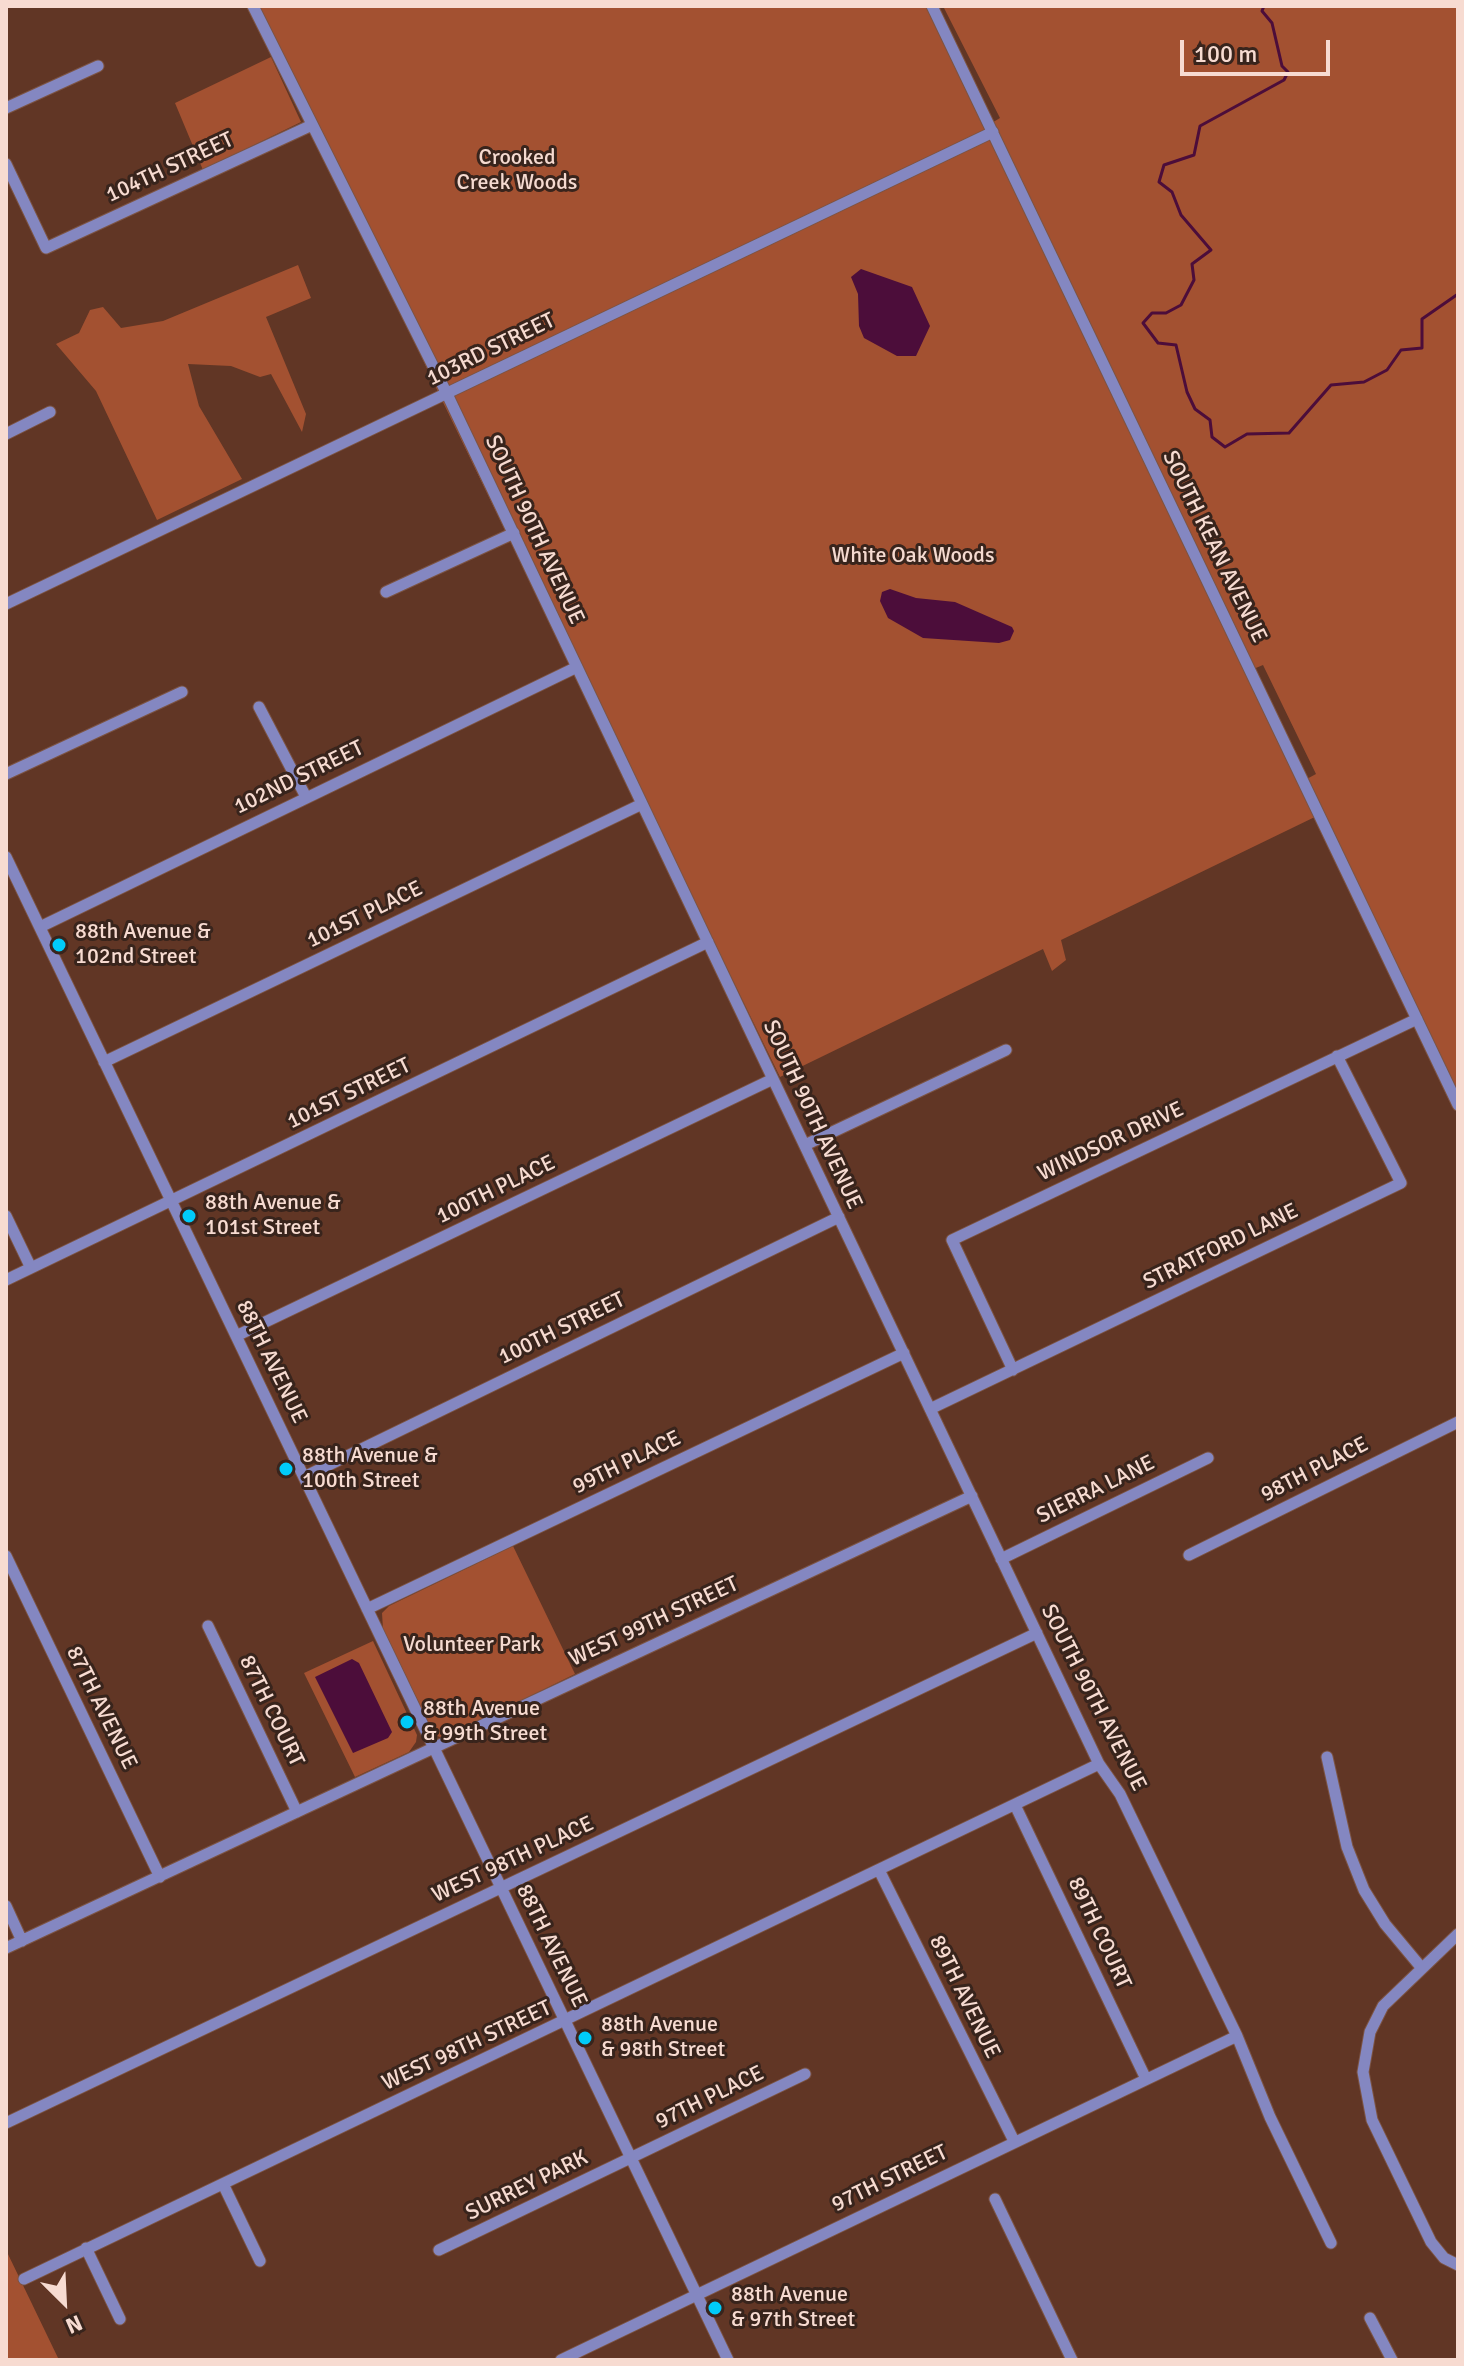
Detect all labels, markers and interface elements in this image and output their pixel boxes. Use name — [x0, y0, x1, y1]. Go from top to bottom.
scale bar — [1184, 24, 1334, 74]
text: 100 m — [1194, 39, 1257, 69]
street label: 104TH STREET — [102, 127, 238, 209]
park label: Crooked Creek Woods — [457, 145, 577, 196]
street label: 103RD STREET — [423, 308, 559, 392]
street label: SOUTH 90TH AVENUE — [479, 431, 589, 629]
street label: SOUTH KEAN AVENUE — [1156, 447, 1272, 647]
park label: White Oak Woods — [831, 543, 995, 569]
street label: 102ND STREET — [230, 735, 368, 821]
street label: 101ST PLACE — [303, 876, 427, 954]
place label: 88th Avenue & 102nd Street — [75, 919, 211, 970]
marker: 88th Avenue & 102nd Street — [50, 936, 68, 954]
street label: SOUTH 90TH AVENUE — [757, 1016, 867, 1214]
street label: 101ST STREET — [283, 1053, 415, 1135]
street label: WINDSOR DRIVE — [1034, 1097, 1188, 1187]
street label: 100TH PLACE — [432, 1150, 560, 1230]
place label: 88th Avenue & 101st Street — [205, 1190, 341, 1242]
street label: STRATFORD LANE — [1139, 1198, 1303, 1296]
marker: 88th Avenue & 101st Street — [180, 1207, 198, 1225]
street label: 100TH STREET — [494, 1287, 630, 1371]
street label: 88TH AVENUE — [230, 1296, 312, 1428]
street label: 99TH PLACE — [569, 1426, 685, 1500]
street label: 98TH PLACE — [1257, 1432, 1373, 1508]
place label: 88th Avenue & 100th Street — [302, 1443, 438, 1494]
street label: SIERRA LANE — [1033, 1450, 1159, 1530]
marker: 88th Avenue & 100th Street — [277, 1460, 295, 1478]
street label: WEST 99TH STREET — [565, 1571, 743, 1673]
street label: SOUTH 90TH AVENUE — [1035, 1600, 1151, 1796]
park label: Volunteer Park — [403, 1632, 541, 1658]
street label: 87TH AVENUE — [60, 1642, 142, 1774]
street label: 87TH COURT — [233, 1651, 309, 1771]
place label: 88th Avenue & 99th Street — [423, 1696, 547, 1748]
marker: 88th Avenue & 99th Street — [398, 1713, 416, 1731]
street label: WEST 98TH PLACE — [428, 1811, 598, 1909]
street label: 89TH COURT — [1062, 1873, 1136, 1993]
street label: 88TH AVENUE — [510, 1880, 592, 2012]
street label: 89TH AVENUE — [923, 1931, 1005, 2063]
street label: WEST 98TH STREET — [378, 1995, 556, 2097]
place label: 88th Avenue & 98th Street — [601, 2012, 725, 2064]
marker: 88th Avenue & 98th Street — [576, 2029, 594, 2047]
street label: 97TH PLACE — [652, 2061, 768, 2135]
street label: 97TH STREET — [828, 2140, 952, 2218]
street label: SURREY PARK — [462, 2145, 592, 2227]
north arrow — [24, 2262, 104, 2342]
place label: 88th Avenue & 97th Street — [731, 2282, 855, 2334]
marker: 88th Avenue & 97th Street — [706, 2299, 724, 2317]
text: N — [61, 2309, 86, 2340]

